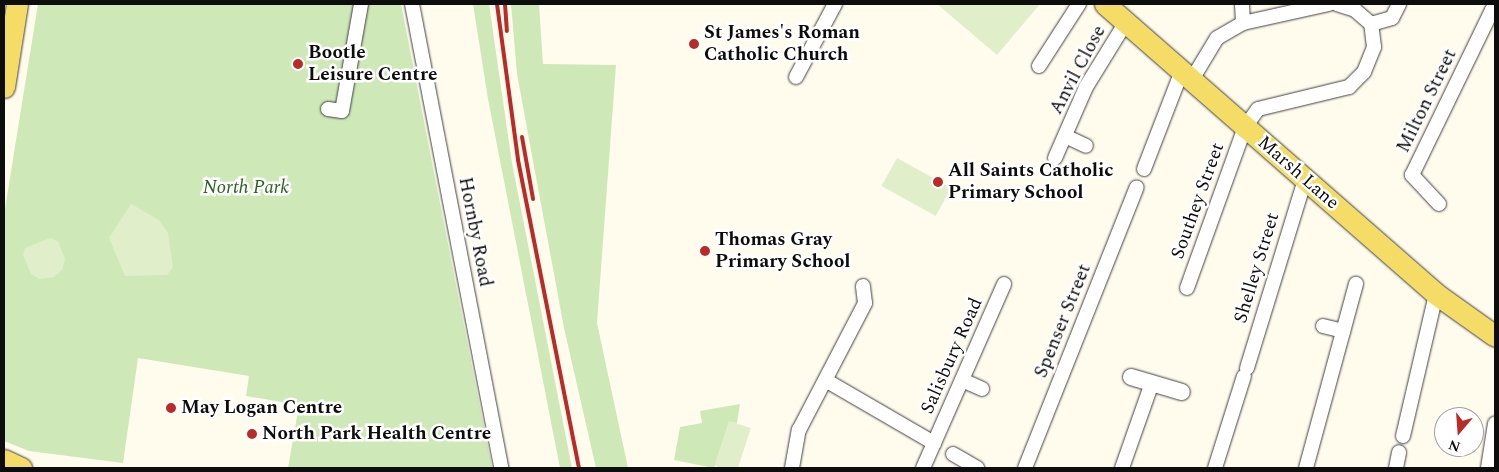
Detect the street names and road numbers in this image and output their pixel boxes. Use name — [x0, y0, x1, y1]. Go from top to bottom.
street label: Anvil Close — [1045, 22, 1111, 118]
street label: Milton Street — [1392, 45, 1462, 157]
street label: Marsh Lane — [1253, 131, 1343, 215]
street label: Southey Street — [1166, 140, 1230, 262]
street label: Hornby Road — [453, 175, 497, 289]
street label: Shelley Street — [1229, 210, 1285, 326]
street label: Spenser Street — [1030, 261, 1096, 381]
street label: Salisbury Road — [916, 294, 988, 418]

